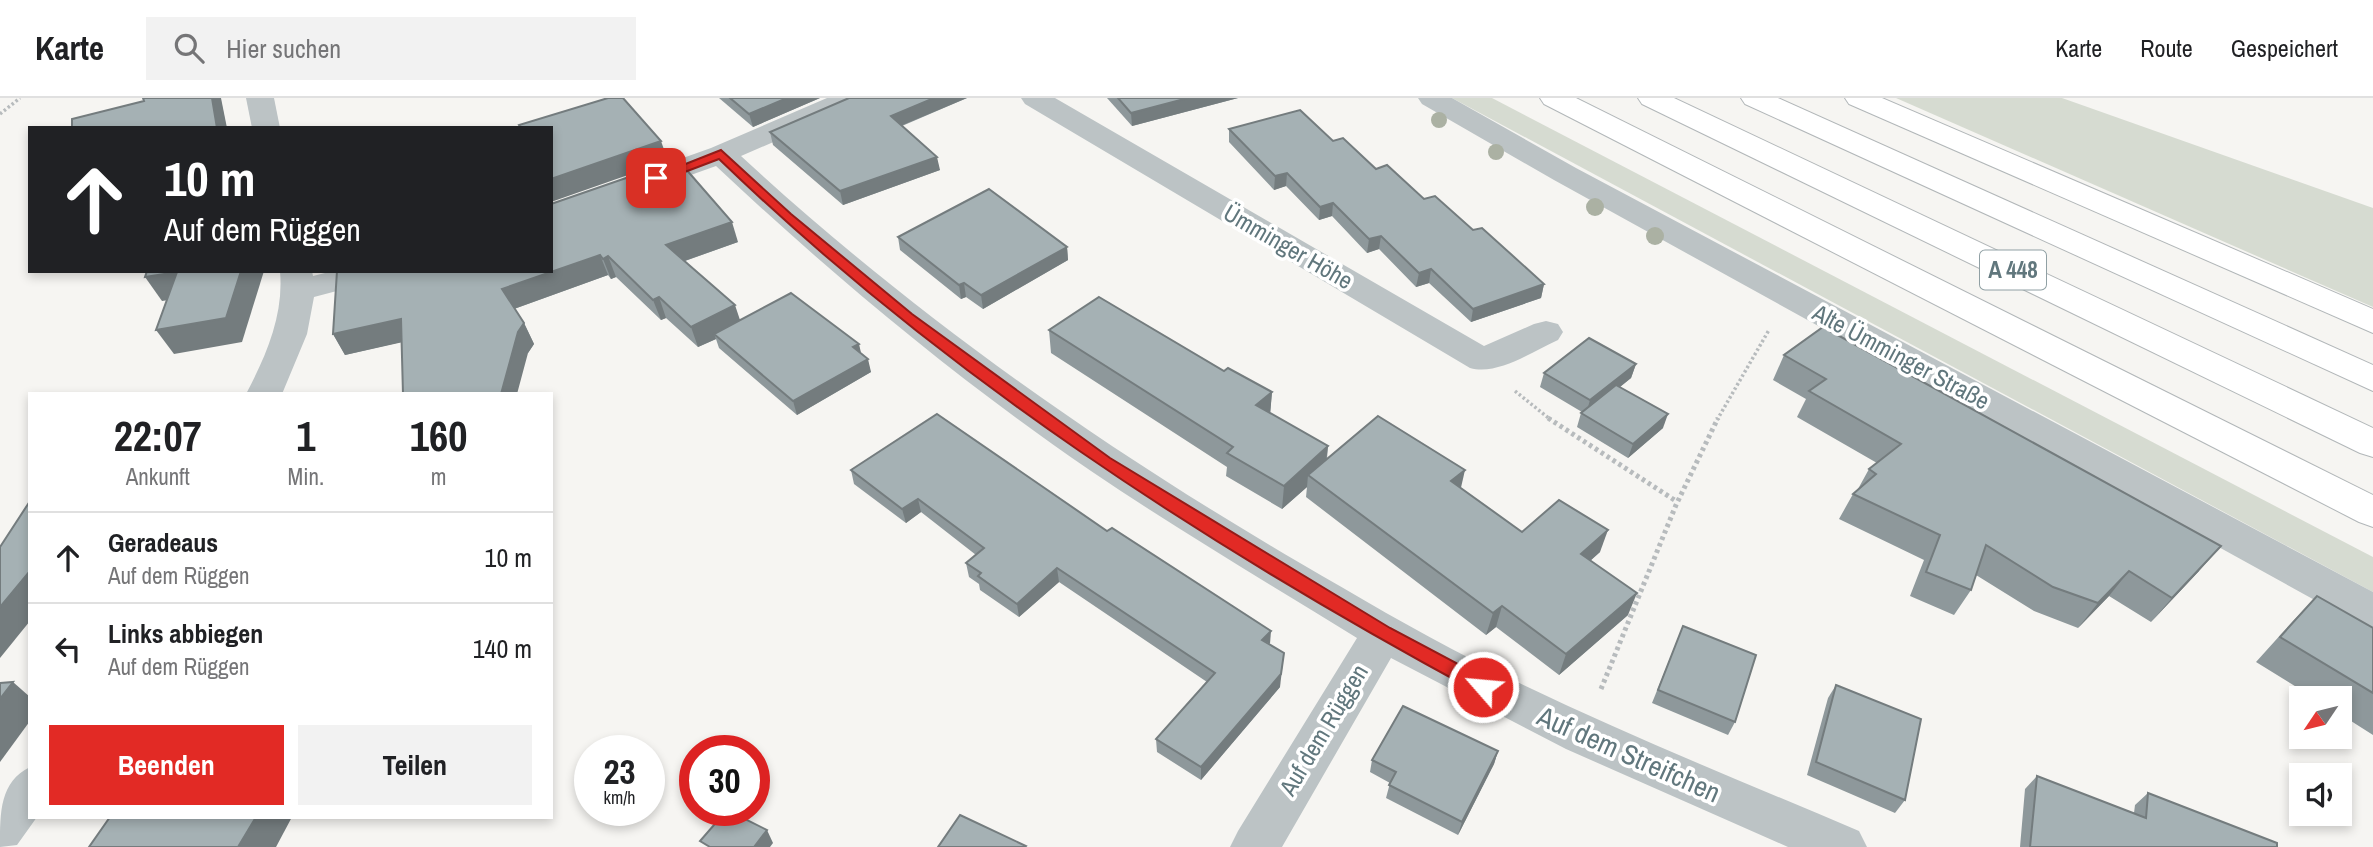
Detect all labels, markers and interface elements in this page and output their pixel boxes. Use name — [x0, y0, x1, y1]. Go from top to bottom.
search box — [146, 17, 636, 80]
text: Karte — [35, 26, 104, 70]
icon: search — [170, 29, 208, 67]
text: Hier suchen — [226, 31, 341, 66]
text: Karte — [2055, 32, 2102, 64]
text: Route — [2140, 32, 2193, 64]
text: Gespeichert — [2231, 32, 2338, 64]
text: 10 m — [164, 145, 256, 211]
pin — [626, 148, 686, 208]
icon: ahead — [49, 154, 140, 245]
icon: arrive — [637, 159, 675, 197]
street label: Ümminger Höhe — [1218, 196, 1359, 296]
text: Auf dem Rüggen — [164, 208, 361, 251]
road number: A 448 — [1980, 251, 2046, 290]
street label: Alte Ümminger Straße — [1807, 296, 1995, 416]
text: 22:07 — [114, 408, 202, 464]
text: 1 — [296, 408, 315, 464]
text: 160 — [410, 408, 467, 464]
text: Ankunft — [126, 461, 190, 492]
text: Min. — [287, 461, 324, 492]
text: m — [431, 461, 446, 492]
text: Geradeaus — [108, 525, 218, 560]
icon: ahead — [49, 539, 87, 577]
text: 10 m — [485, 540, 532, 575]
text: Auf dem Rüggen — [108, 560, 250, 591]
text: Links abbiegen — [108, 616, 263, 651]
icon: left — [49, 630, 87, 668]
text: 140 m — [473, 631, 532, 666]
position arrow — [1446, 650, 1520, 724]
text: Auf dem Rüggen — [108, 651, 250, 682]
street label: Auf dem Rüggen — [1271, 658, 1375, 802]
north arrow — [2289, 686, 2352, 749]
map controls — [2289, 686, 2352, 826]
street label: Auf dem Streifchen — [1531, 696, 1727, 811]
button: Beenden — [49, 725, 284, 805]
button: Teilen — [298, 725, 532, 805]
speed limit sign: 30 — [679, 735, 770, 826]
text: 23 — [604, 748, 635, 795]
button: sound — [2289, 763, 2352, 826]
text: km/h — [604, 785, 636, 810]

